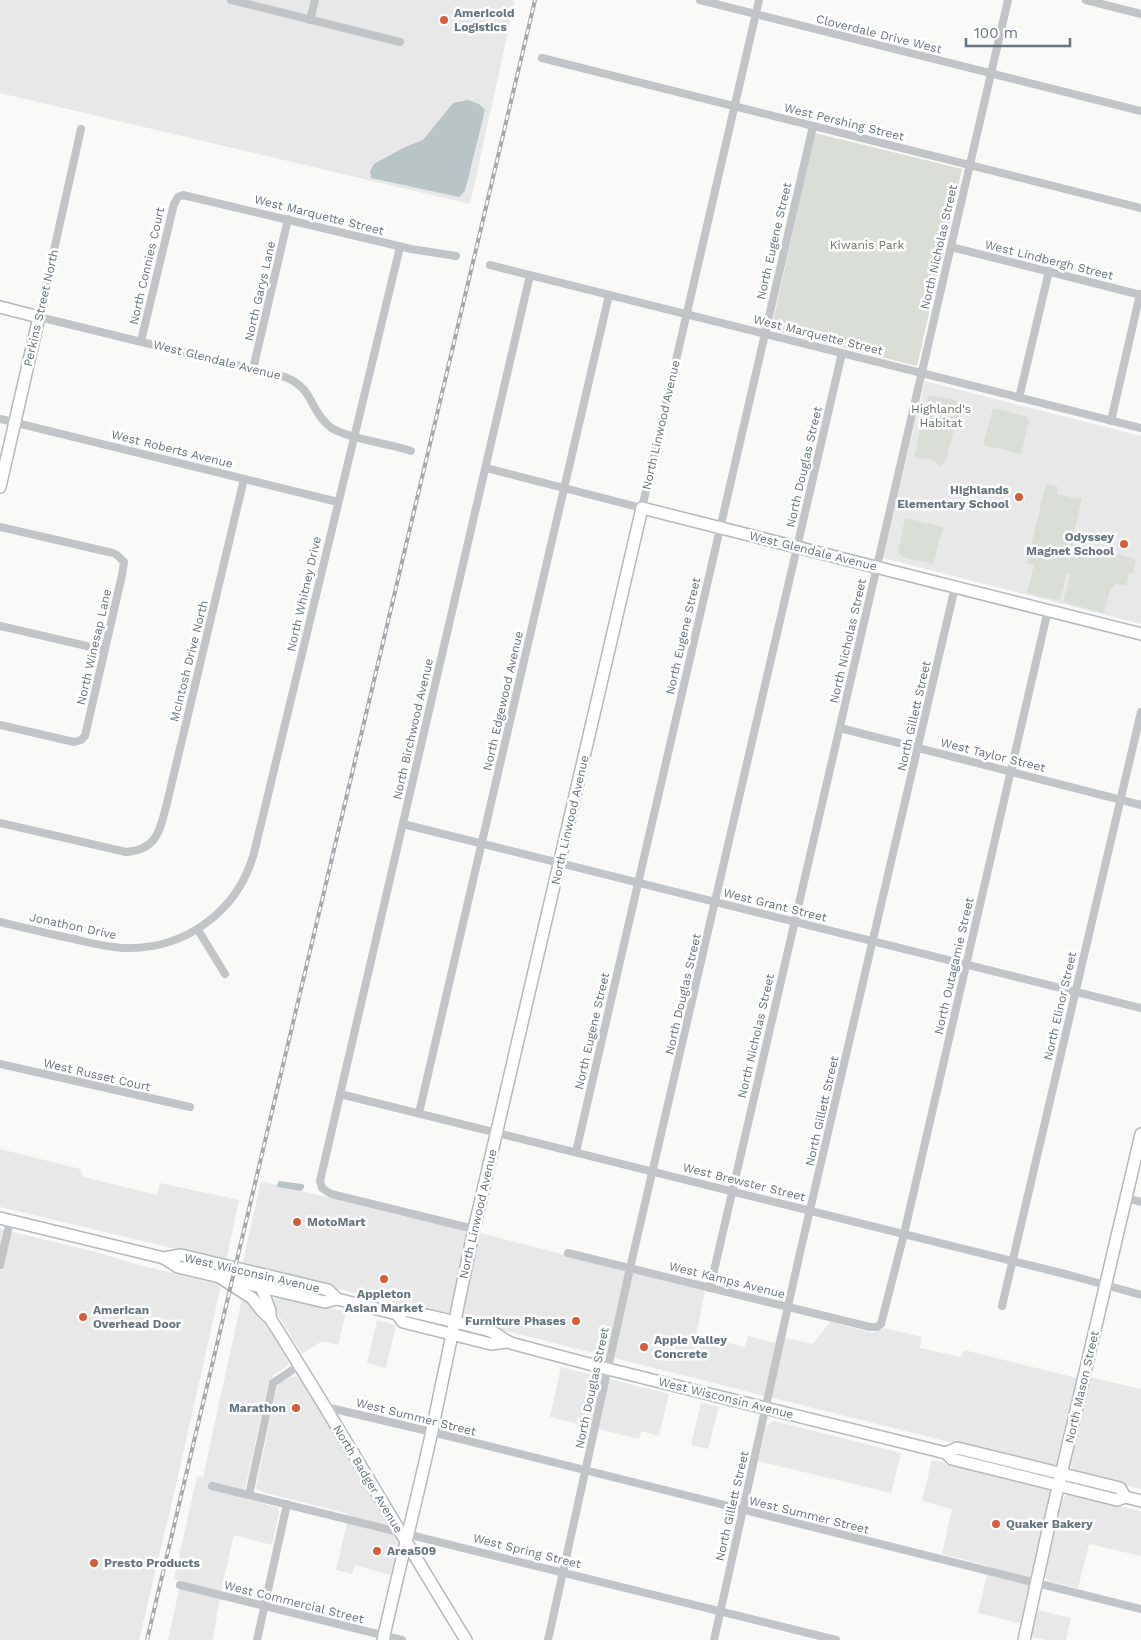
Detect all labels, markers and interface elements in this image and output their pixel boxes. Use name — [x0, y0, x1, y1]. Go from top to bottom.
place label: Americold Logistics — [454, 6, 514, 34]
street label: Cloverdale Drive West — [815, 12, 943, 56]
marker: Americold Logistics — [438, 14, 450, 26]
scale bar — [966, 15, 1070, 47]
text: 100 m — [974, 24, 1018, 42]
street label: West Pershing Street — [783, 100, 905, 144]
street label: North Eugene Street — [754, 181, 794, 301]
street label: North Nicholas Street — [918, 183, 960, 311]
street label: West Marquette Street — [253, 192, 385, 238]
street label: North Connies Court — [127, 206, 167, 326]
street label: West Lindbergh Street — [983, 237, 1115, 283]
park label: Kiwanis Park — [830, 238, 904, 252]
street label: North Garys Lane — [242, 240, 278, 342]
street label: Perkins Street North — [21, 248, 61, 368]
street label: West Marquette Street — [752, 312, 884, 358]
street label: West Glendale Avenue — [152, 337, 282, 383]
street label: North Linwood Avenue — [639, 359, 683, 491]
park label: Highland's Habitat — [911, 402, 971, 430]
street label: North Douglas Street — [783, 405, 825, 529]
street label: West Roberts Avenue — [110, 427, 234, 471]
place label: Highlands Elementary School — [897, 483, 1010, 511]
marker: Highlands Elementary School — [1013, 491, 1025, 503]
street label: West Glendale Avenue — [748, 528, 878, 574]
place label: Odyssey Magnet School — [1026, 530, 1114, 558]
street label: North Whitney Drive — [284, 535, 324, 653]
marker: Odyssey Magnet School — [1118, 538, 1130, 550]
street label: North Eugene Street — [663, 576, 703, 696]
street label: North Nicholas Street — [827, 577, 869, 705]
street label: North Winesap Lane — [74, 587, 114, 706]
street label: McIntosh Drive North — [167, 599, 211, 723]
street label: North Edgewood Avenue — [480, 630, 526, 772]
street label: North Birchwood Avenue — [390, 657, 436, 801]
street label: North Gillett Street — [895, 660, 933, 772]
street label: West Taylor Street — [939, 735, 1047, 775]
street label: North Linwood Avenue — [548, 754, 592, 886]
street label: West Grant Street — [722, 885, 828, 925]
street label: North Outagamie Street — [931, 896, 977, 1036]
street label: Jonathon Drive — [28, 910, 118, 942]
street label: North Douglas Street — [662, 932, 704, 1056]
street label: North Elinor Street — [1041, 950, 1079, 1062]
street label: North Eugene Street — [572, 971, 612, 1091]
street label: North Nicholas Street — [735, 972, 777, 1100]
street label: North Gillett Street — [803, 1055, 841, 1167]
street label: West Russet Court — [42, 1056, 152, 1094]
street label: North Linwood Avenue — [456, 1148, 500, 1280]
street label: West Brewster Street — [681, 1160, 807, 1204]
place label: MotoMart — [307, 1215, 366, 1229]
marker: MotoMart — [291, 1216, 303, 1228]
street label: West Wisconsin Avenue — [183, 1251, 321, 1295]
street label: West Kamps Avenue — [667, 1259, 787, 1301]
marker: Appleton Asian Market — [378, 1273, 390, 1285]
place label: Appleton Asian Market — [345, 1287, 424, 1315]
place label: American Overhead Door — [93, 1303, 182, 1331]
marker: American Overhead Door — [77, 1311, 89, 1323]
place label: Furniture Phases — [465, 1314, 567, 1328]
marker: Furniture Phases — [570, 1315, 582, 1327]
street label: North Douglas Street — [572, 1326, 612, 1450]
street label: North Mason Street — [1062, 1329, 1102, 1445]
place label: Apple Valley Concrete — [654, 1333, 727, 1361]
marker: Apple Valley Concrete — [638, 1341, 650, 1353]
street label: West Wisconsin Avenue — [657, 1374, 795, 1422]
street label: West Summer Street — [355, 1395, 477, 1439]
place label: Marathon — [229, 1401, 286, 1415]
marker: Marathon — [290, 1402, 302, 1414]
street label: North Badger Avenue — [330, 1423, 406, 1535]
street label: North Gillett Street — [713, 1450, 751, 1562]
street label: West Summer Street — [748, 1493, 870, 1537]
place label: Quaker Bakery — [1006, 1517, 1093, 1531]
marker: Quaker Bakery — [990, 1518, 1002, 1530]
street label: West Spring Street — [472, 1531, 582, 1571]
place label: Area509 — [387, 1544, 436, 1558]
marker: Area509 — [371, 1545, 383, 1557]
place label: Presto Products — [104, 1556, 201, 1570]
marker: Presto Products — [88, 1557, 100, 1569]
street label: West Commercial Street — [223, 1578, 365, 1626]

